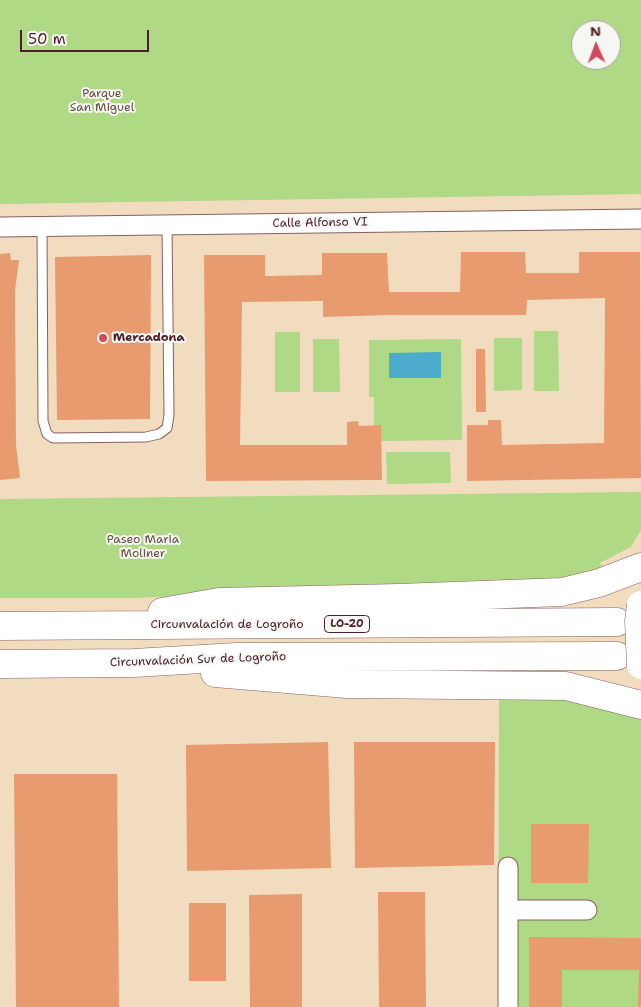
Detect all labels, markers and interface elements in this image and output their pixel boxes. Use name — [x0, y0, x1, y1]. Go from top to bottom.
scale bar — [22, 20, 151, 52]
north arrow — [571, 20, 621, 70]
text: N — [590, 22, 601, 40]
text: 50 m — [28, 29, 66, 49]
park label: Parque San Miguel — [70, 87, 134, 115]
street label: Calle Alfonso VI — [272, 215, 368, 231]
place label: Mercadona — [113, 331, 185, 345]
marker: Mercadona — [97, 332, 109, 344]
park label: Paseo Maria Moliner — [107, 533, 179, 561]
road number: LO-20 — [324, 616, 370, 632]
street label: Circunvalación de Logroño — [150, 618, 304, 632]
street label: Circunvalación Sur de Logroño — [110, 650, 286, 670]

